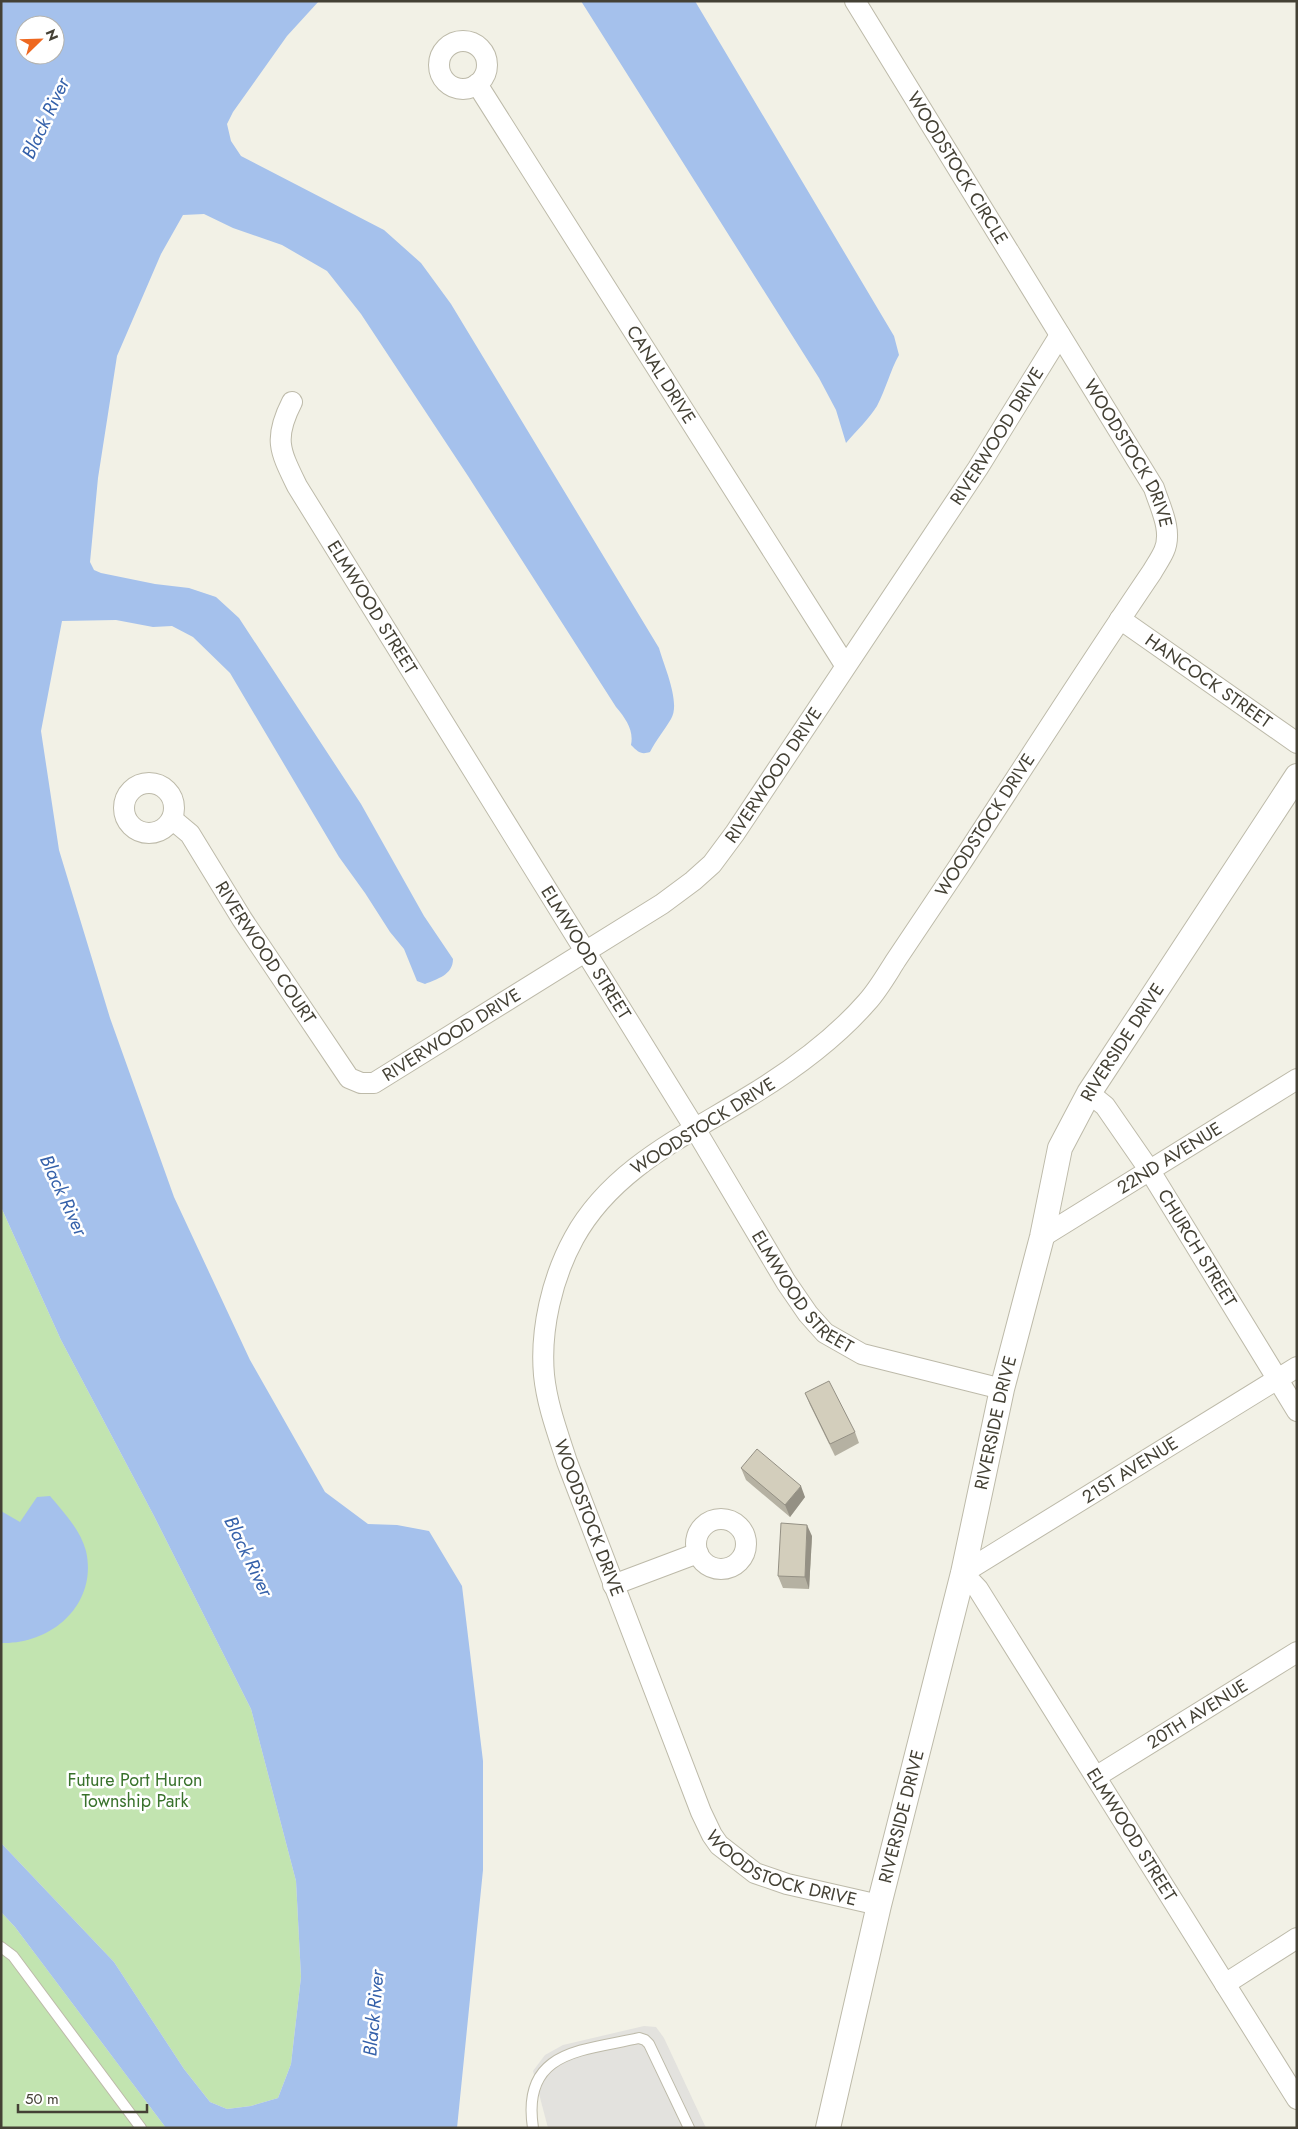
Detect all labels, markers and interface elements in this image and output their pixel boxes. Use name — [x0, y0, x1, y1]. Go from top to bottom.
north arrow — [15, 15, 65, 65]
text: N — [41, 26, 63, 44]
water label: Black River — [15, 72, 77, 163]
street label: WOODSTOCK CIRCLE — [901, 87, 1014, 249]
street label: CANAL DRIVE — [620, 320, 702, 429]
street label: RIVERWOOD DRIVE — [944, 362, 1050, 510]
street label: WOODSTOCK DRIVE — [1077, 374, 1179, 530]
street label: ELMWOOD STREET — [321, 536, 424, 680]
street label: HANCOCK STREET — [1140, 627, 1278, 735]
street label: RIVERWOOD DRIVE — [719, 702, 828, 849]
street label: WOODSTOCK DRIVE — [929, 748, 1041, 902]
street label: RIVERWOOD COURT — [209, 876, 322, 1030]
street label: ELMWOOD STREET — [535, 881, 638, 1025]
street label: RIVERSIDE DRIVE — [1074, 978, 1171, 1106]
street label: RIVERWOOD DRIVE — [377, 982, 526, 1088]
street label: WOODSTOCK DRIVE — [626, 1071, 780, 1181]
street label: 22ND AVENUE — [1112, 1116, 1227, 1200]
water label: Black River — [33, 1150, 95, 1242]
street label: CHURCH STREET — [1151, 1184, 1244, 1312]
street label: ELMWOOD STREET — [745, 1226, 859, 1360]
street label: RIVERSIDE DRIVE — [968, 1353, 1023, 1492]
street label: 21ST AVENUE — [1077, 1430, 1183, 1510]
street label: WOODSTOCK DRIVE — [547, 1436, 630, 1600]
water label: Black River — [217, 1511, 280, 1602]
street label: 20TH AVENUE — [1142, 1673, 1253, 1755]
street label: RIVERSIDE DRIVE — [872, 1747, 931, 1886]
street label: ELMWOOD STREET — [1080, 1763, 1183, 1907]
park label: Future Port Huron Township Park — [68, 1767, 202, 1814]
street label: WOODSTOCK DRIVE — [699, 1825, 859, 1913]
water label: Black River — [356, 1967, 391, 2057]
scale bar — [18, 2082, 146, 2114]
text: 50 m — [25, 2088, 59, 2110]

